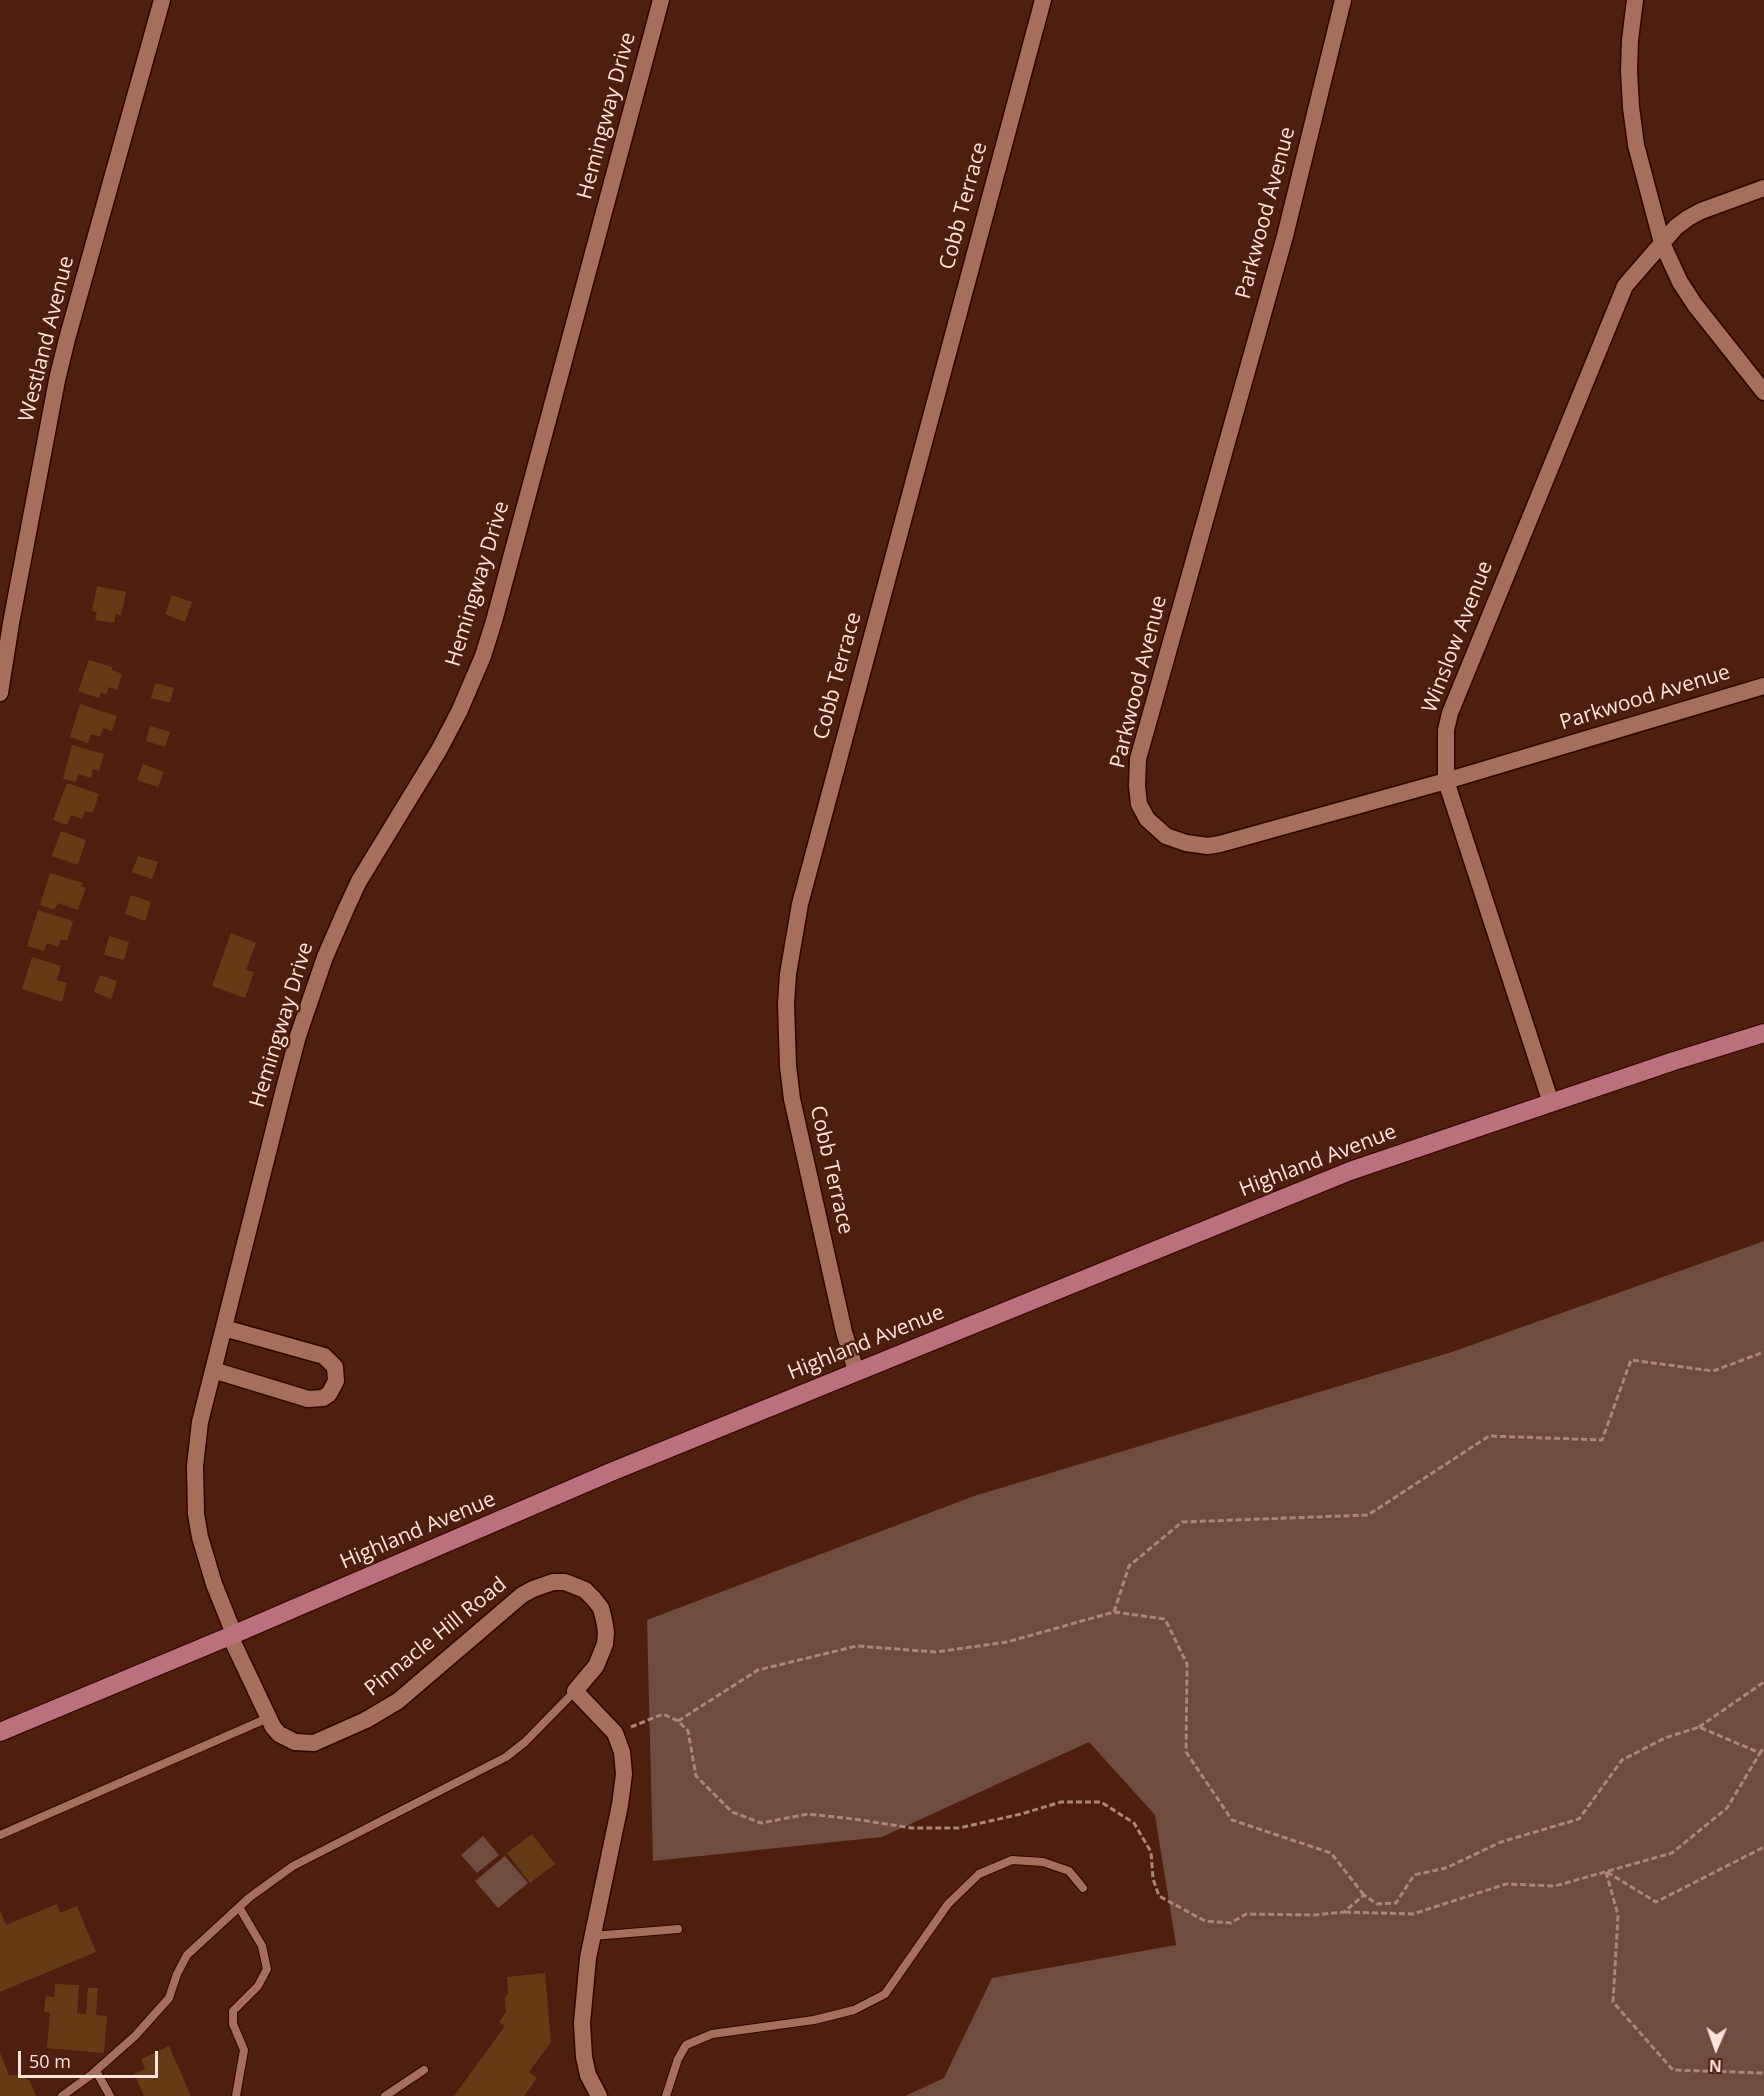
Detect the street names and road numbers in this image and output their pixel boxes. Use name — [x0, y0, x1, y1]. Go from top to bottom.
street label: Hemingway Drive — [573, 30, 641, 202]
street label: Parkwood Avenue — [1231, 124, 1301, 302]
street label: Cobb Terrace — [935, 139, 993, 273]
street label: Westland Avenue — [14, 254, 80, 424]
street label: Hemingway Drive — [441, 498, 515, 670]
street label: Winslow Avenue — [1418, 558, 1498, 716]
street label: Parkwood Avenue — [1105, 593, 1173, 771]
street label: Cobb Terrace — [809, 609, 867, 743]
street label: Parkwood Avenue — [1557, 660, 1733, 736]
street label: Hemingway Drive — [245, 939, 319, 1111]
street label: Cobb Terrace — [804, 1103, 858, 1237]
street label: Highland Avenue — [1236, 1119, 1400, 1203]
street label: Highland Avenue — [784, 1300, 948, 1386]
street label: Highland Avenue — [337, 1487, 499, 1575]
street label: Pinnacle Hill Road — [360, 1572, 512, 1702]

